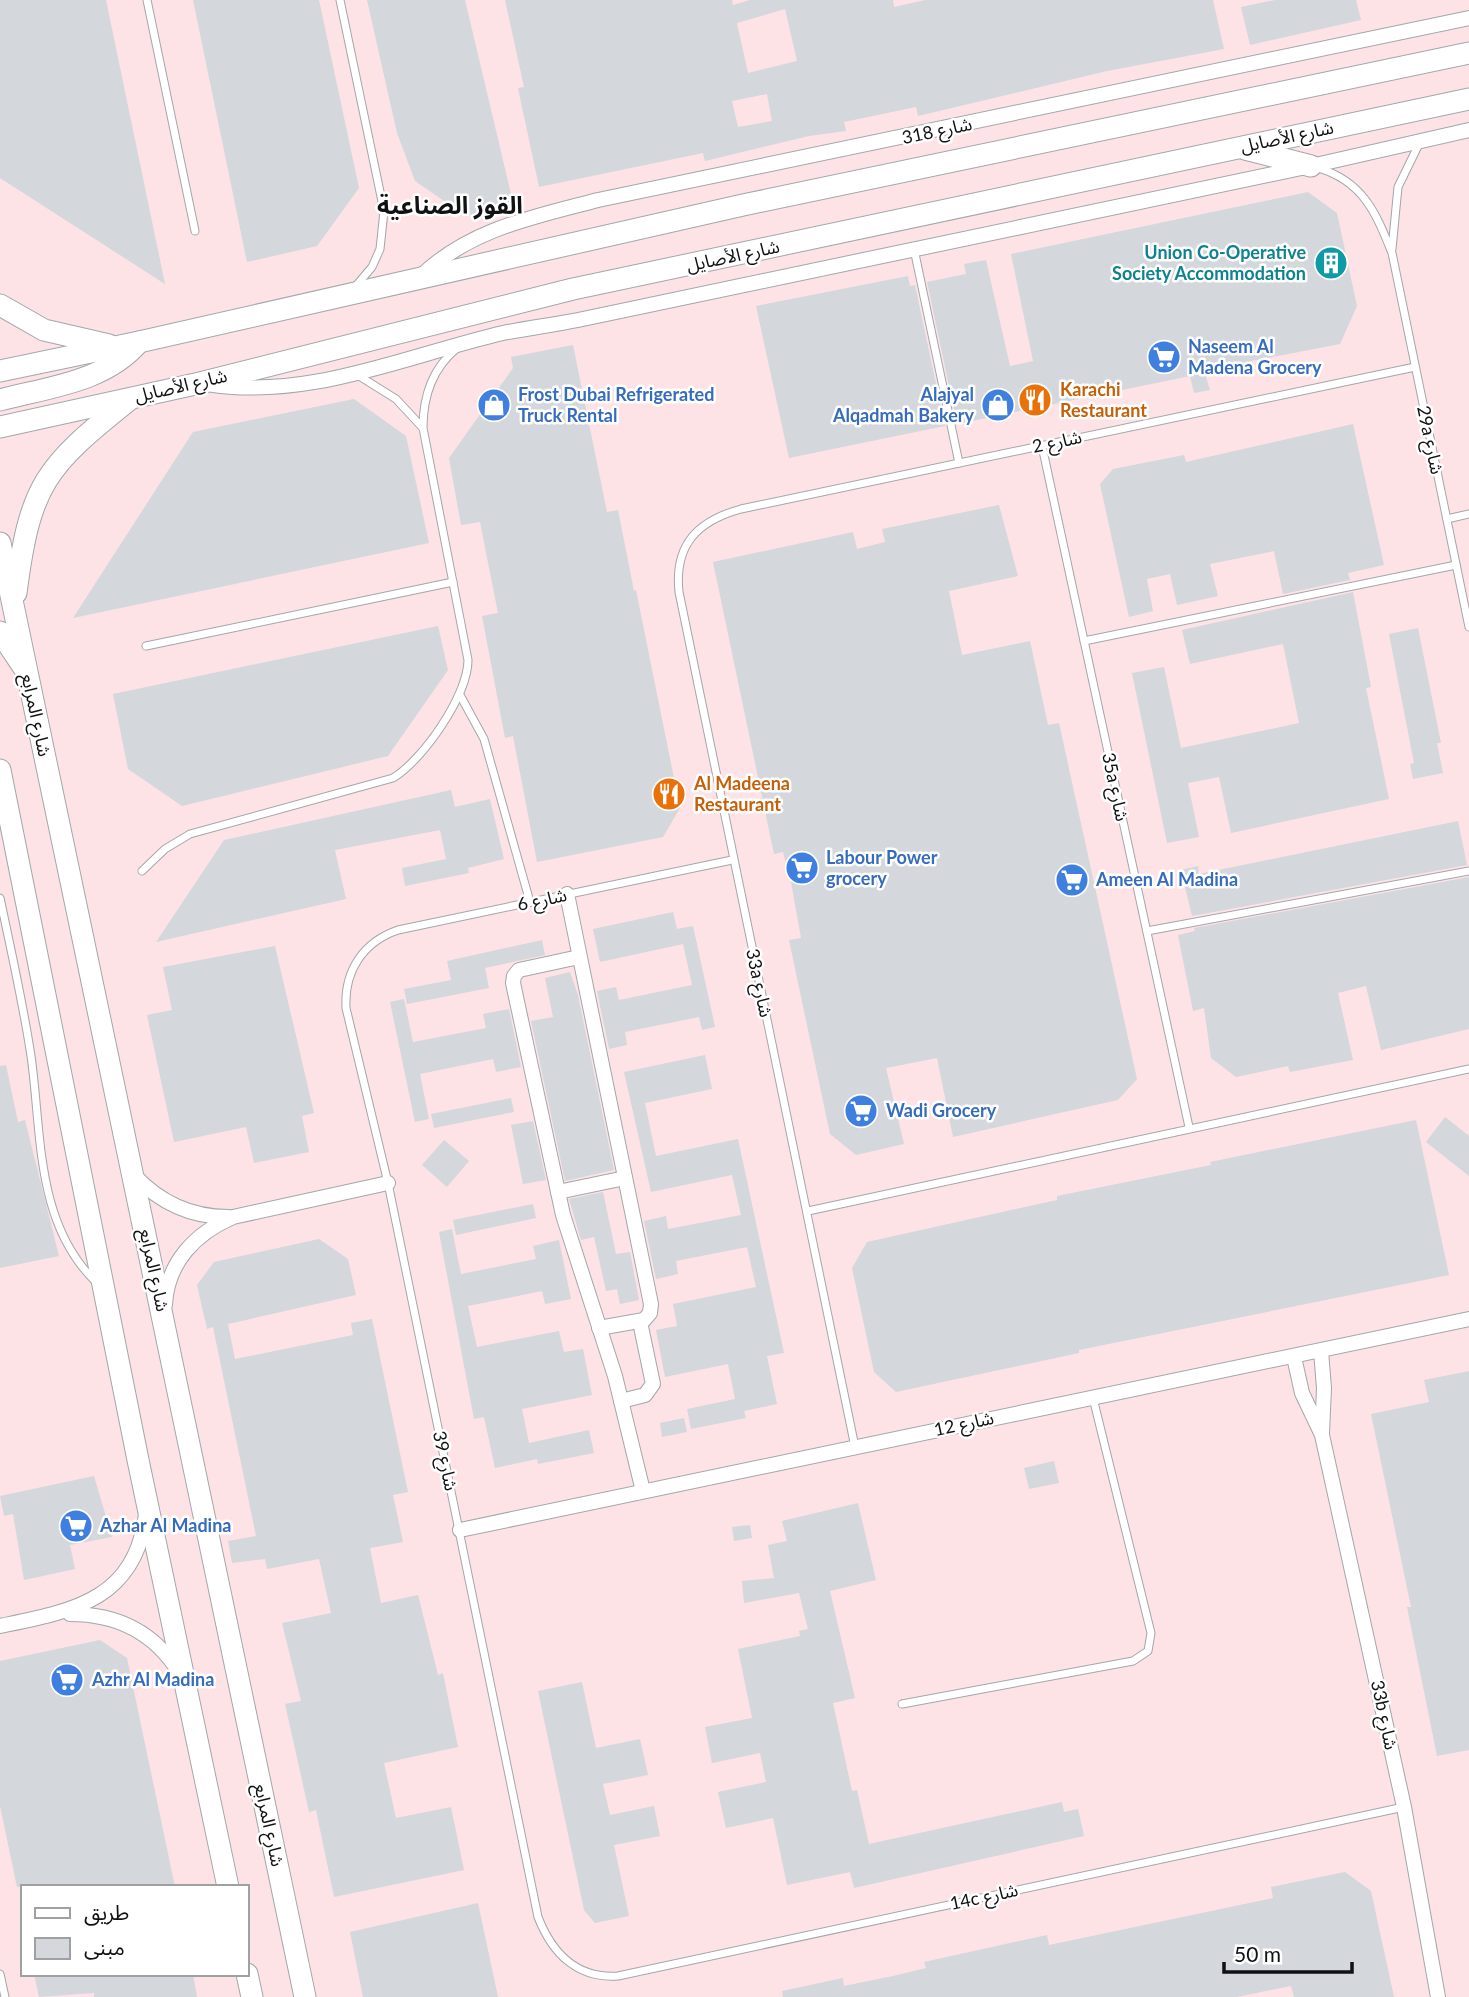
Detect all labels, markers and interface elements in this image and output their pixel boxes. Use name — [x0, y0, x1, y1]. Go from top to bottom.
street label: شارع 318 — [900, 112, 975, 152]
street label: شارع الأصايل — [1238, 115, 1336, 161]
district label: القوز الصناعية — [377, 190, 523, 220]
street label: شارع الأصايل — [684, 234, 782, 280]
place label: Union Co-Operative Society Accommodation — [1112, 241, 1306, 284]
building icon: Union Co-Operative Society Accommodation — [1312, 244, 1350, 282]
place label: Naseem Al Madena Grocery — [1188, 335, 1322, 378]
supermarket icon: Naseem Al Madena Grocery — [1145, 338, 1183, 376]
street label: شارع الأصايل — [132, 364, 230, 410]
place label: Karachi Restaurant — [1060, 378, 1147, 421]
restaurant icon: Karachi Restaurant — [1016, 381, 1054, 419]
place label: Frost Dubai Refrigerated Truck Rental — [518, 383, 714, 426]
place label: Alajyal Alqadmah Bakery — [832, 383, 975, 426]
shop icon: Frost Dubai Refrigerated Truck Rental — [475, 386, 513, 424]
shop icon: Alajyal Alqadmah Bakery — [979, 386, 1017, 424]
street label: 29a شارع — [1409, 403, 1449, 477]
street label: شارع 2 — [1030, 425, 1084, 461]
street label: شارع المرابع — [14, 671, 57, 759]
street label: 35a شارع — [1094, 750, 1134, 824]
place label: Al Madeena Restaurant — [693, 772, 790, 815]
restaurant icon: Al Madeena Restaurant — [650, 775, 688, 813]
place label: Labour Power grocery — [826, 846, 938, 889]
supermarket icon: Labour Power grocery — [783, 849, 821, 887]
supermarket icon: Ameen Al Madina — [1053, 861, 1091, 899]
place label: Ameen Al Madina — [1095, 868, 1238, 890]
street label: شارع 6 — [515, 883, 569, 919]
street label: 33a شارع — [738, 946, 778, 1020]
supermarket icon: Wadi Grocery — [842, 1092, 880, 1130]
place label: Wadi Grocery — [886, 1099, 997, 1121]
street label: شارع المرابع — [132, 1226, 175, 1314]
street label: شارع 12 — [932, 1406, 997, 1444]
street label: شارع 39 — [425, 1429, 463, 1494]
supermarket icon: Azhar Al Madina — [57, 1507, 95, 1545]
place label: Azhar Al Madina — [99, 1514, 231, 1536]
supermarket icon: Azhr Al Madina — [48, 1661, 86, 1699]
place label: Azhr Al Madina — [91, 1668, 214, 1690]
street label: 33b شارع — [1363, 1678, 1403, 1752]
street label: شارع المرابع — [247, 1781, 290, 1869]
street label: 14c شارع — [948, 1878, 1021, 1918]
legend — [21, 1885, 248, 1976]
text: طريق — [84, 1899, 129, 1926]
scale bar — [1224, 1930, 1352, 1974]
text: مبنى — [84, 1934, 125, 1960]
text: 50 m — [1234, 1941, 1281, 1966]

